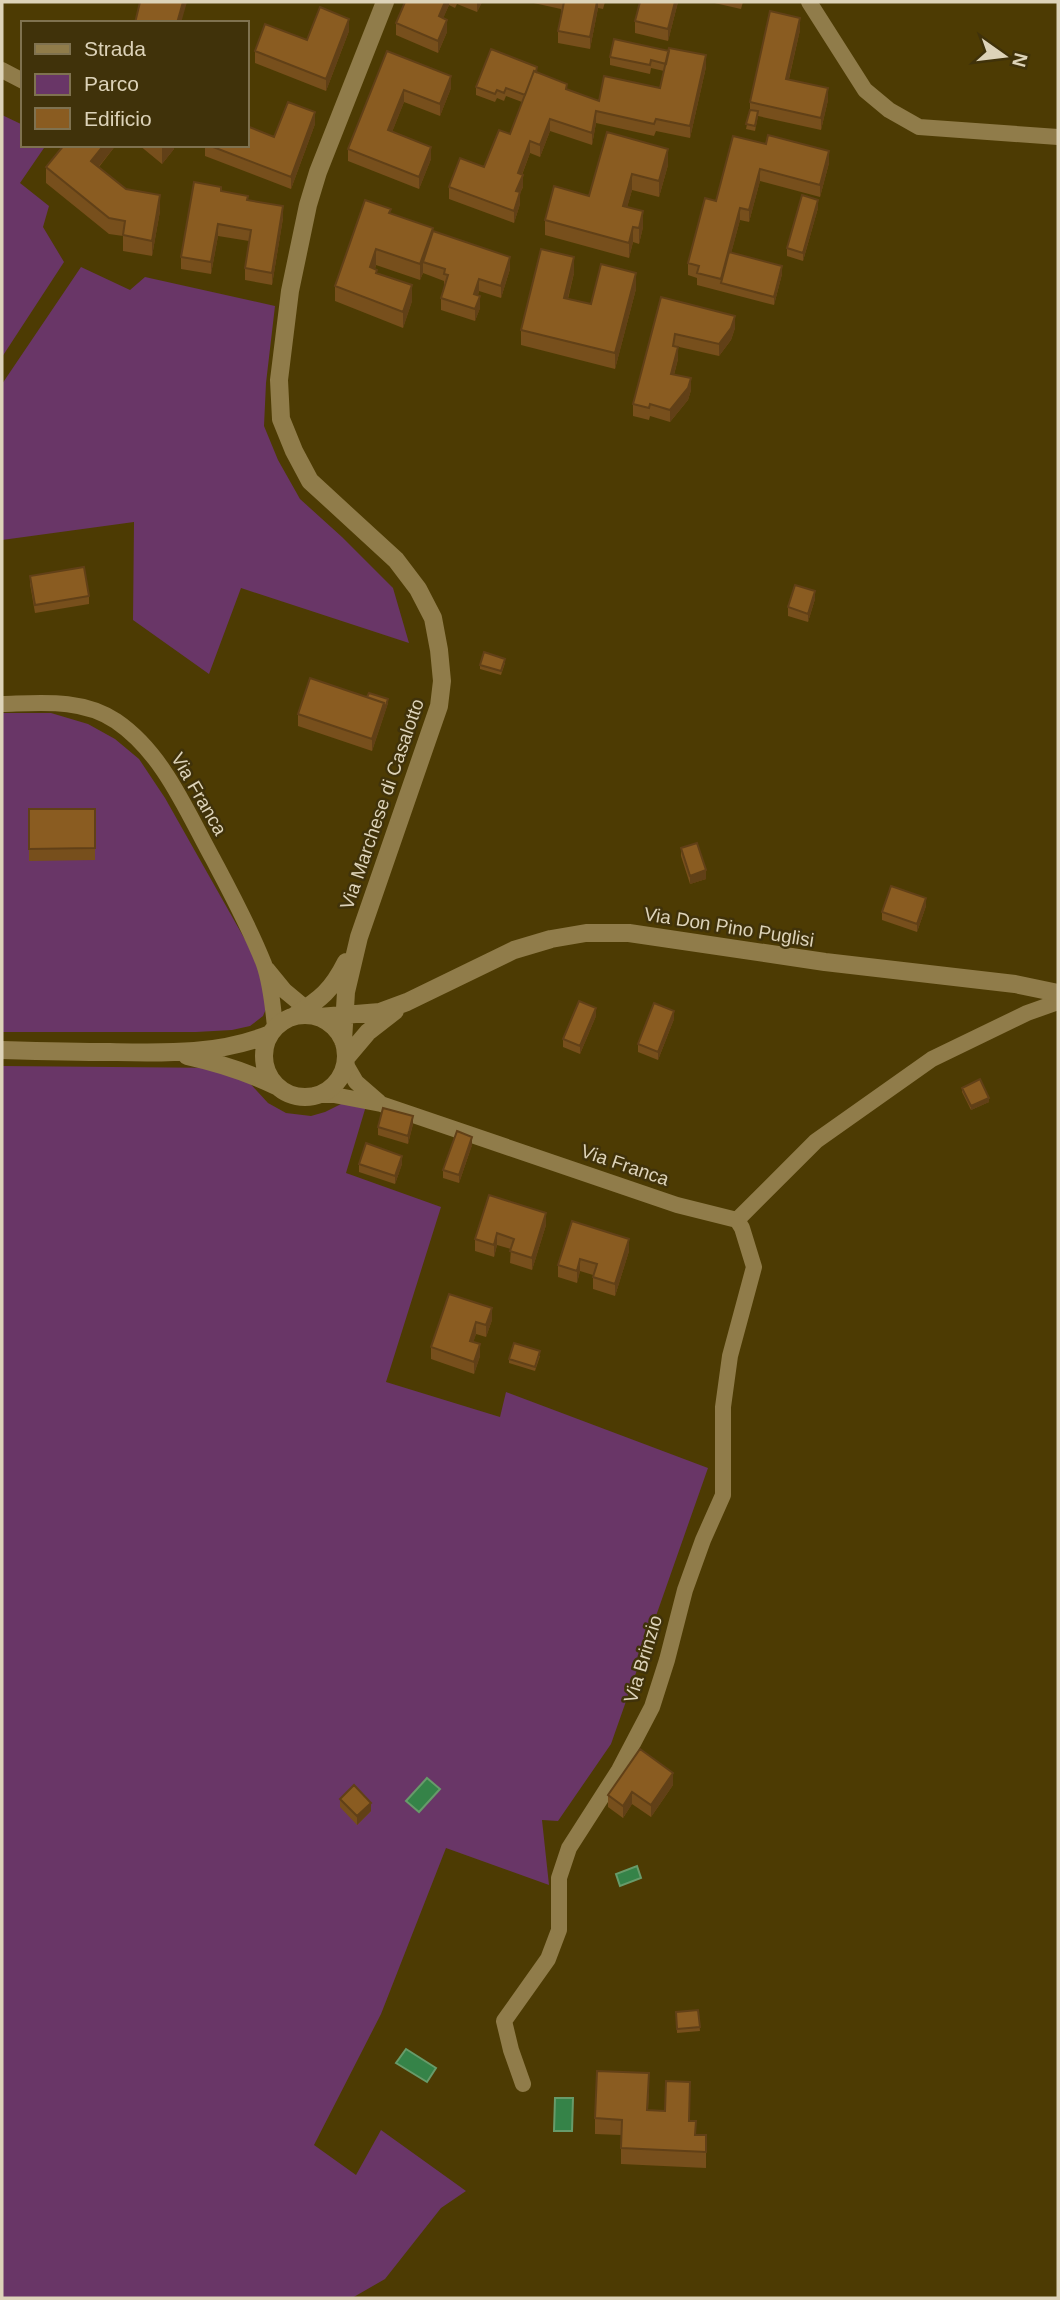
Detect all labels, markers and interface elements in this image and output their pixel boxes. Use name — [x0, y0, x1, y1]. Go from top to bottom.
legend — [21, 21, 248, 147]
north arrow — [969, 21, 1039, 91]
text: Strada — [84, 37, 146, 60]
text: N — [1008, 51, 1032, 69]
text: Parco — [84, 72, 139, 95]
text: Edificio — [84, 107, 152, 130]
street label: Via Marchese di Casalotto — [336, 696, 428, 912]
street label: Via Franca — [167, 749, 231, 839]
street label: Via Don Pino Puglisi — [643, 903, 815, 951]
street label: Via Franca — [578, 1140, 672, 1190]
street label: Via Brinzio — [620, 1613, 666, 1705]

